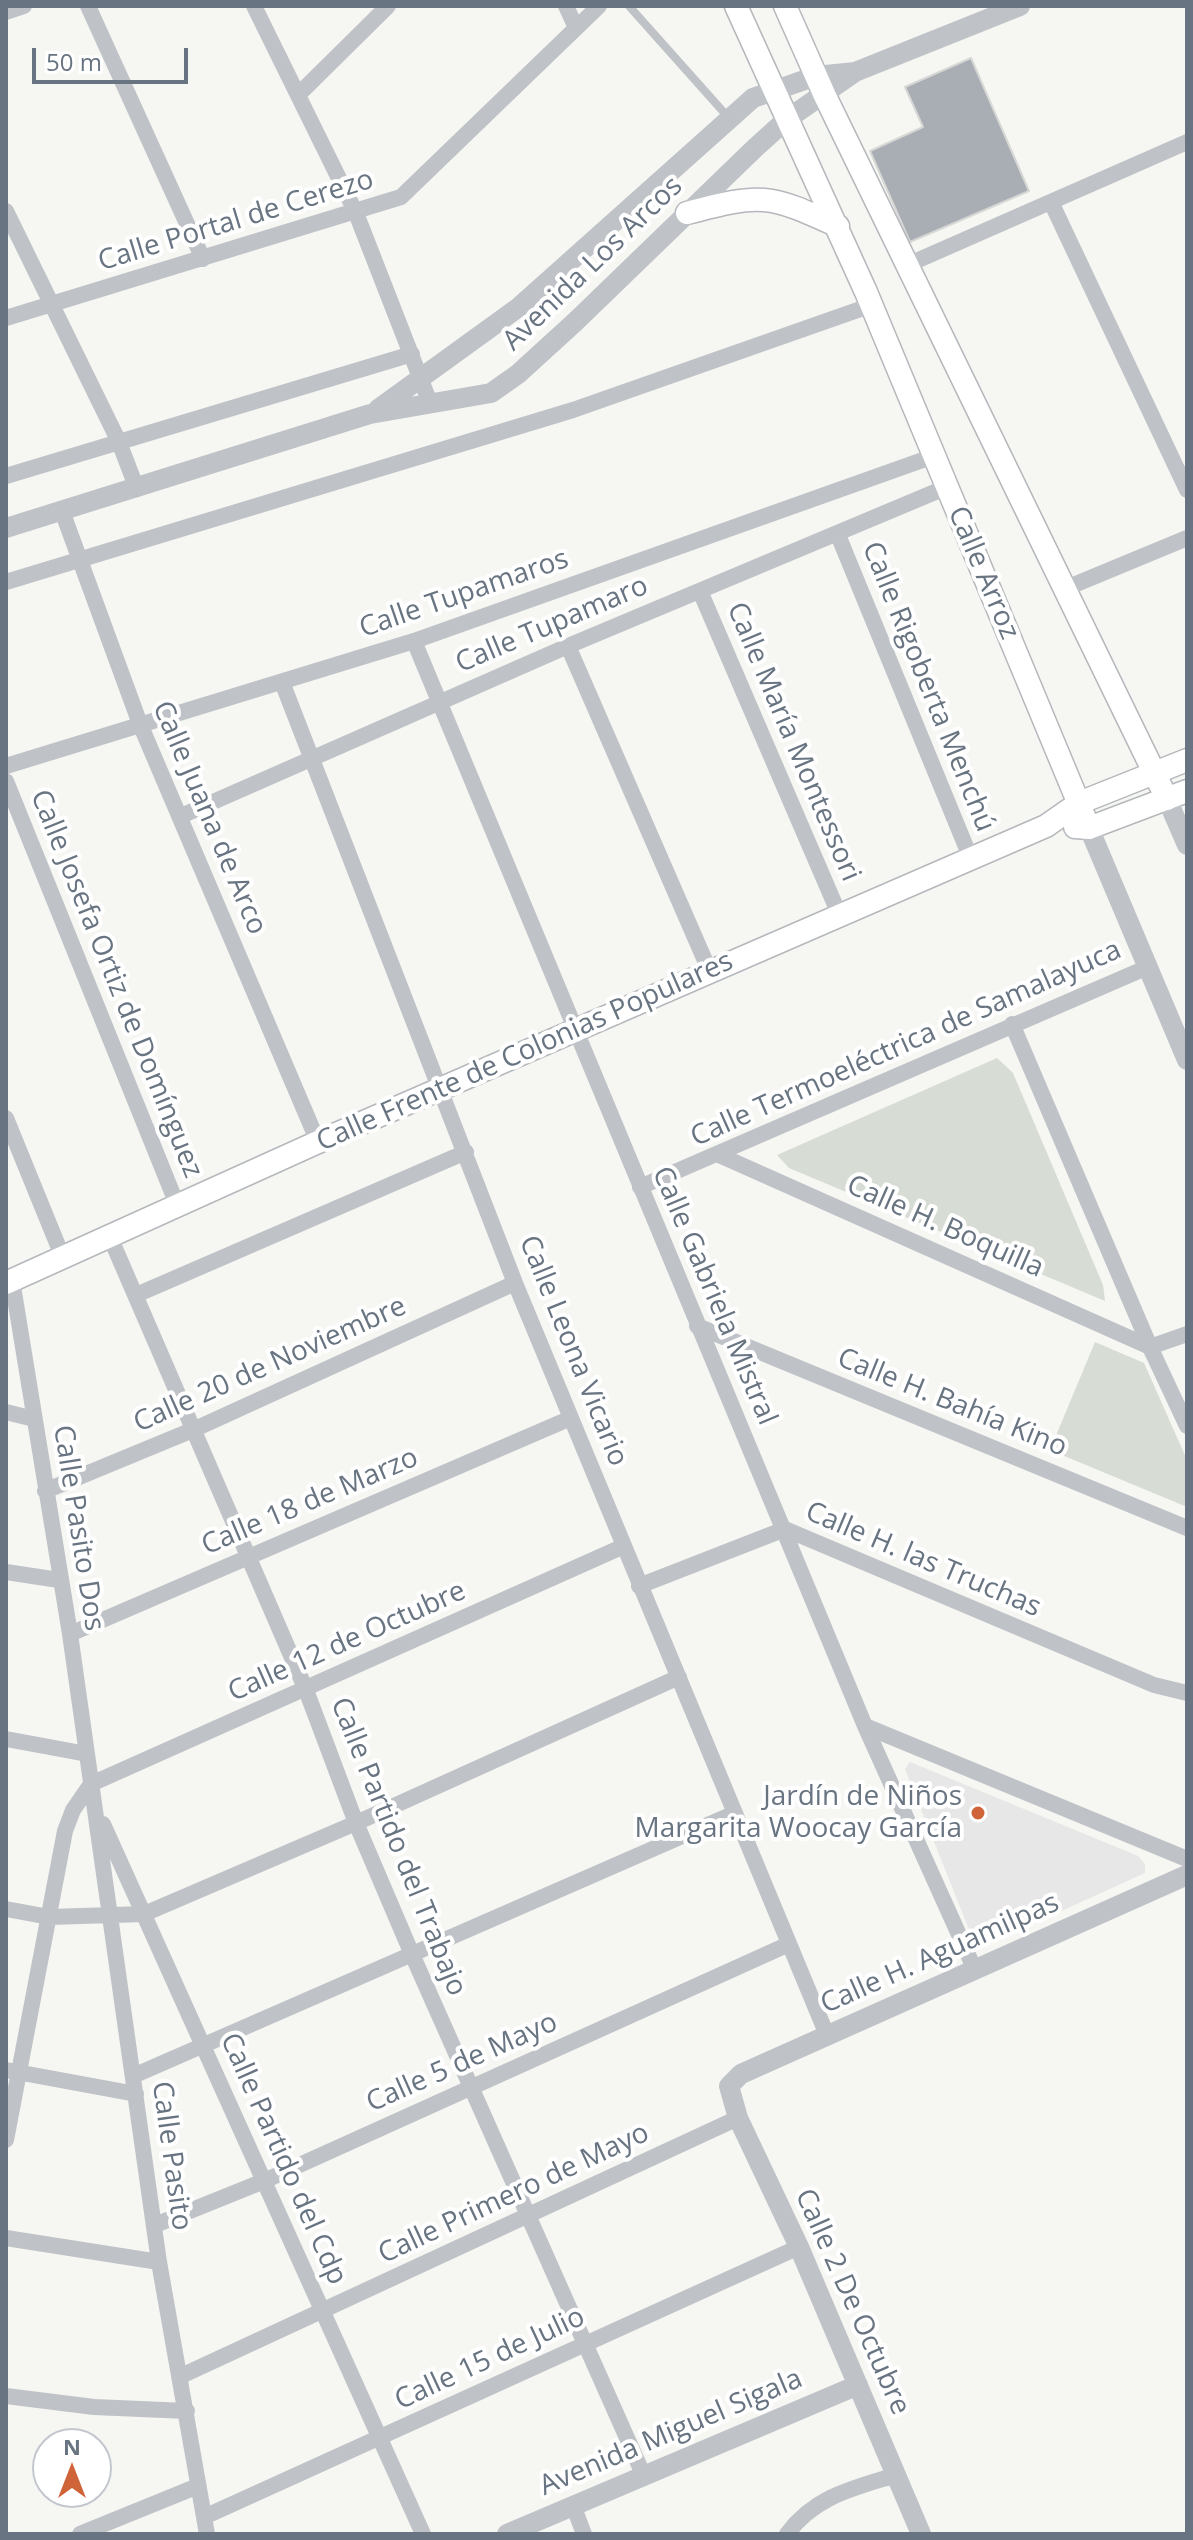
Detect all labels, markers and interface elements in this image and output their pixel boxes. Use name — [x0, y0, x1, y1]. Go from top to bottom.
scale bar — [36, 32, 192, 82]
text: 50 m — [46, 45, 102, 78]
street label: Calle Portal de Cerezo — [94, 163, 378, 279]
street label: Avenida Los Arcos — [496, 170, 690, 358]
street label: Calle Arroz — [940, 502, 1026, 644]
street label: Calle Rigoberta Menchú — [854, 537, 1002, 837]
street label: Calle Tupamaros — [355, 543, 573, 645]
street label: Calle Tupamaro — [451, 569, 653, 681]
street label: Calle María Montessori — [719, 598, 867, 886]
street label: Calle Juana de Arco — [145, 696, 273, 940]
street label: Calle Josefa Ortiz de Domínguez — [23, 785, 209, 1183]
street label: Calle Termoeléctrica de Samalayuca — [686, 934, 1126, 1154]
street label: Calle Frente de Colonias Populares — [312, 945, 738, 1159]
street label: Calle Gabriela Mistral — [644, 1162, 784, 1430]
street label: Calle H. Boquilla — [842, 1169, 1048, 1285]
street label: Calle Leona Vicario — [511, 1231, 635, 1471]
street label: Calle 20 de Noviembre — [129, 1290, 411, 1440]
street label: Calle H. Bahía Kino — [832, 1342, 1072, 1464]
street label: Calle Pasito Dos — [45, 1423, 111, 1633]
street label: Calle 18 de Marzo — [197, 1441, 423, 1563]
street label: Calle H. las Truchas — [800, 1495, 1046, 1625]
street label: Calle 12 de Octubre — [223, 1575, 471, 1709]
street label: Calle Partido del Trabajo — [323, 1693, 473, 2001]
place label: Jardín de Niños Margarita Woocay García — [635, 1780, 962, 1846]
marker: Jardín de Niños Margarita Woocay García — [969, 1804, 987, 1822]
street label: Calle H. Aguamilpas — [816, 1886, 1064, 2022]
street label: Calle 5 de Mayo — [361, 2006, 563, 2120]
street label: Calle Partido del Cdp — [212, 2028, 354, 2290]
street label: Calle Pasito — [144, 2079, 198, 2233]
street label: Calle Primero de Mayo — [373, 2117, 655, 2271]
street label: Calle 2 De Octubre — [787, 2184, 917, 2420]
street label: Calle 15 de Julio — [390, 2300, 590, 2418]
street label: Avenida Miguel Sigala — [535, 2362, 807, 2504]
north arrow — [32, 2428, 112, 2508]
text: N — [63, 2431, 81, 2461]

